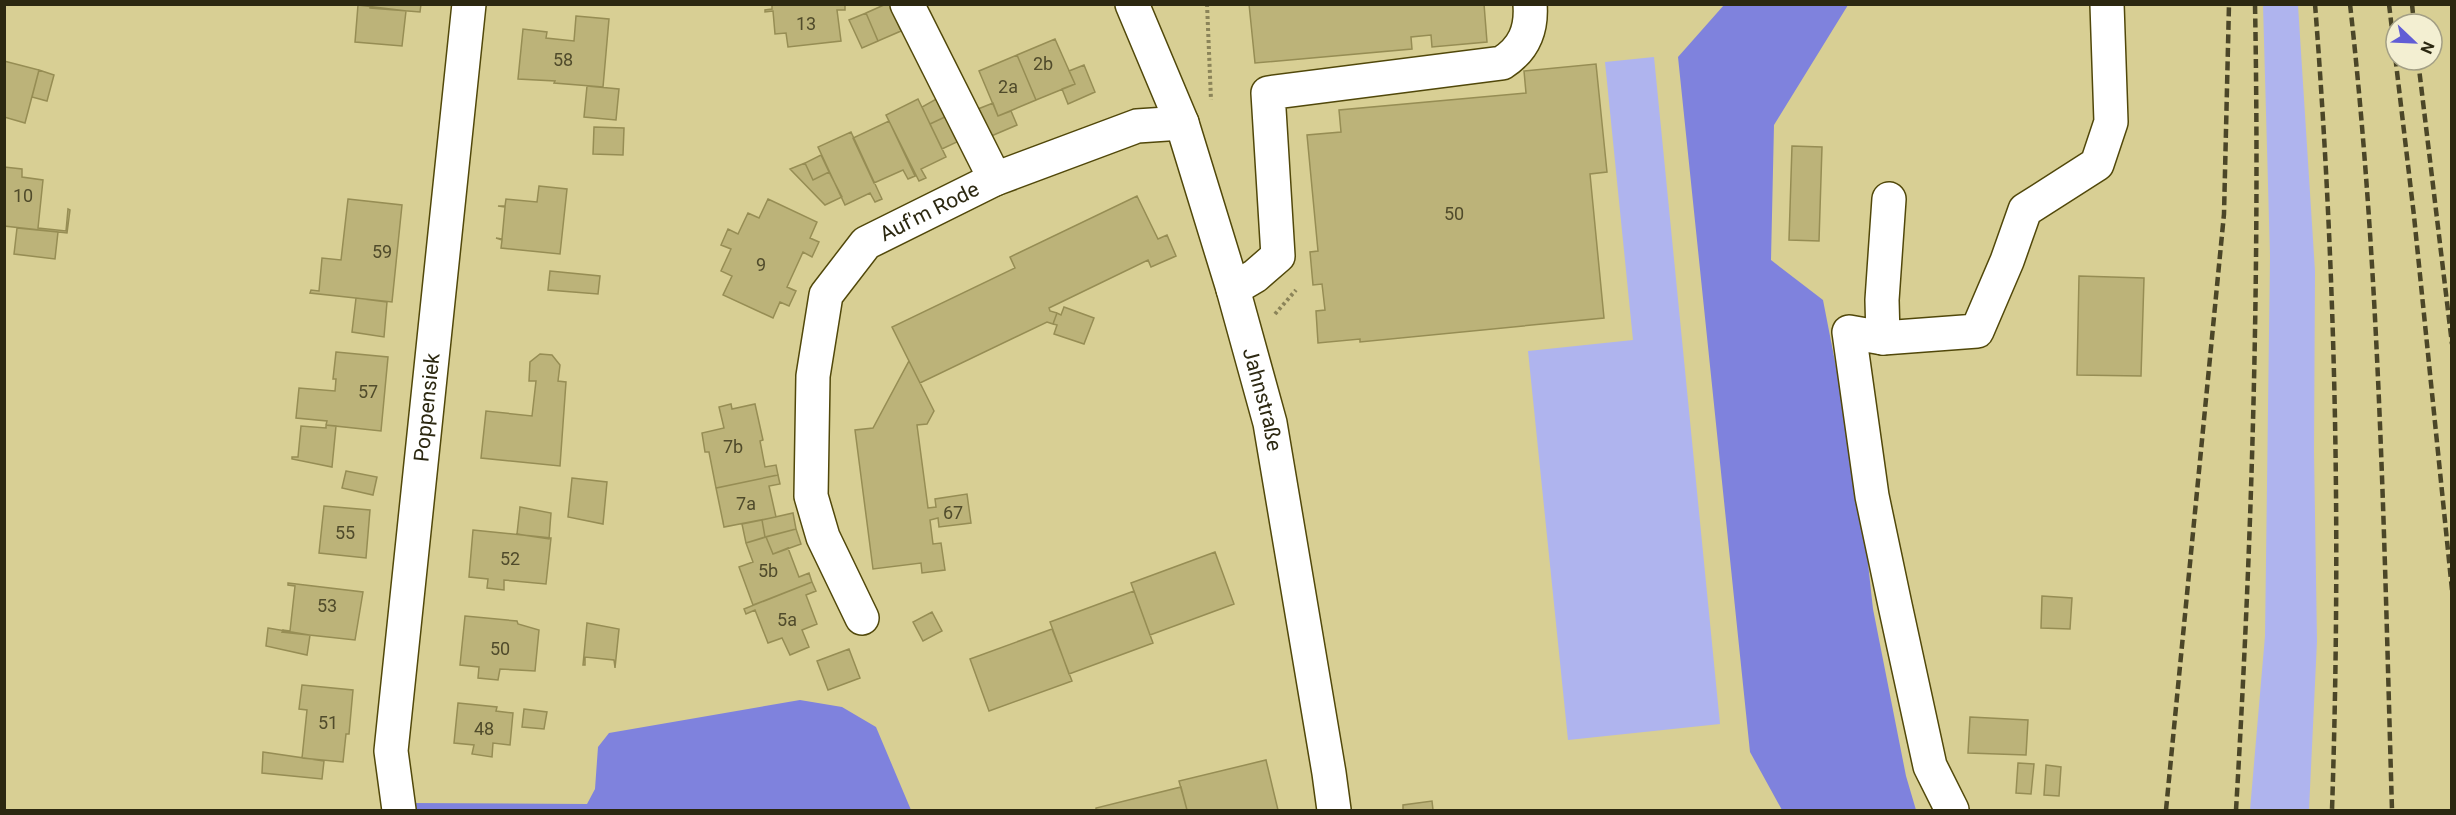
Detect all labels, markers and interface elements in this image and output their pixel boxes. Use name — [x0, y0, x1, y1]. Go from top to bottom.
north arrow — [2384, 12, 2444, 72]
house number: 13 — [796, 13, 816, 34]
text: N — [2416, 39, 2438, 57]
house number: 58 — [553, 49, 573, 70]
house number: 2b — [1033, 53, 1053, 74]
house number: 2a — [998, 76, 1018, 97]
street label: Auf'm Rode — [876, 177, 983, 246]
house number: 10 — [13, 185, 33, 206]
house number: 50 — [1444, 203, 1464, 224]
house number: 59 — [372, 241, 392, 262]
house number: 9 — [756, 254, 766, 275]
street label: Jahnstraße — [1238, 345, 1287, 453]
street label: Poppensiek — [409, 352, 445, 463]
house number: 57 — [358, 381, 378, 402]
house number: 7b — [723, 436, 743, 457]
house number: 7a — [736, 493, 756, 514]
house number: 67 — [943, 502, 963, 523]
house number: 55 — [335, 522, 355, 543]
house number: 52 — [500, 548, 520, 569]
house number: 5b — [758, 560, 778, 581]
house number: 53 — [317, 595, 337, 616]
house number: 5a — [777, 609, 797, 630]
house number: 50 — [490, 638, 510, 659]
house number: 51 — [318, 712, 338, 733]
house number: 48 — [474, 718, 494, 739]

